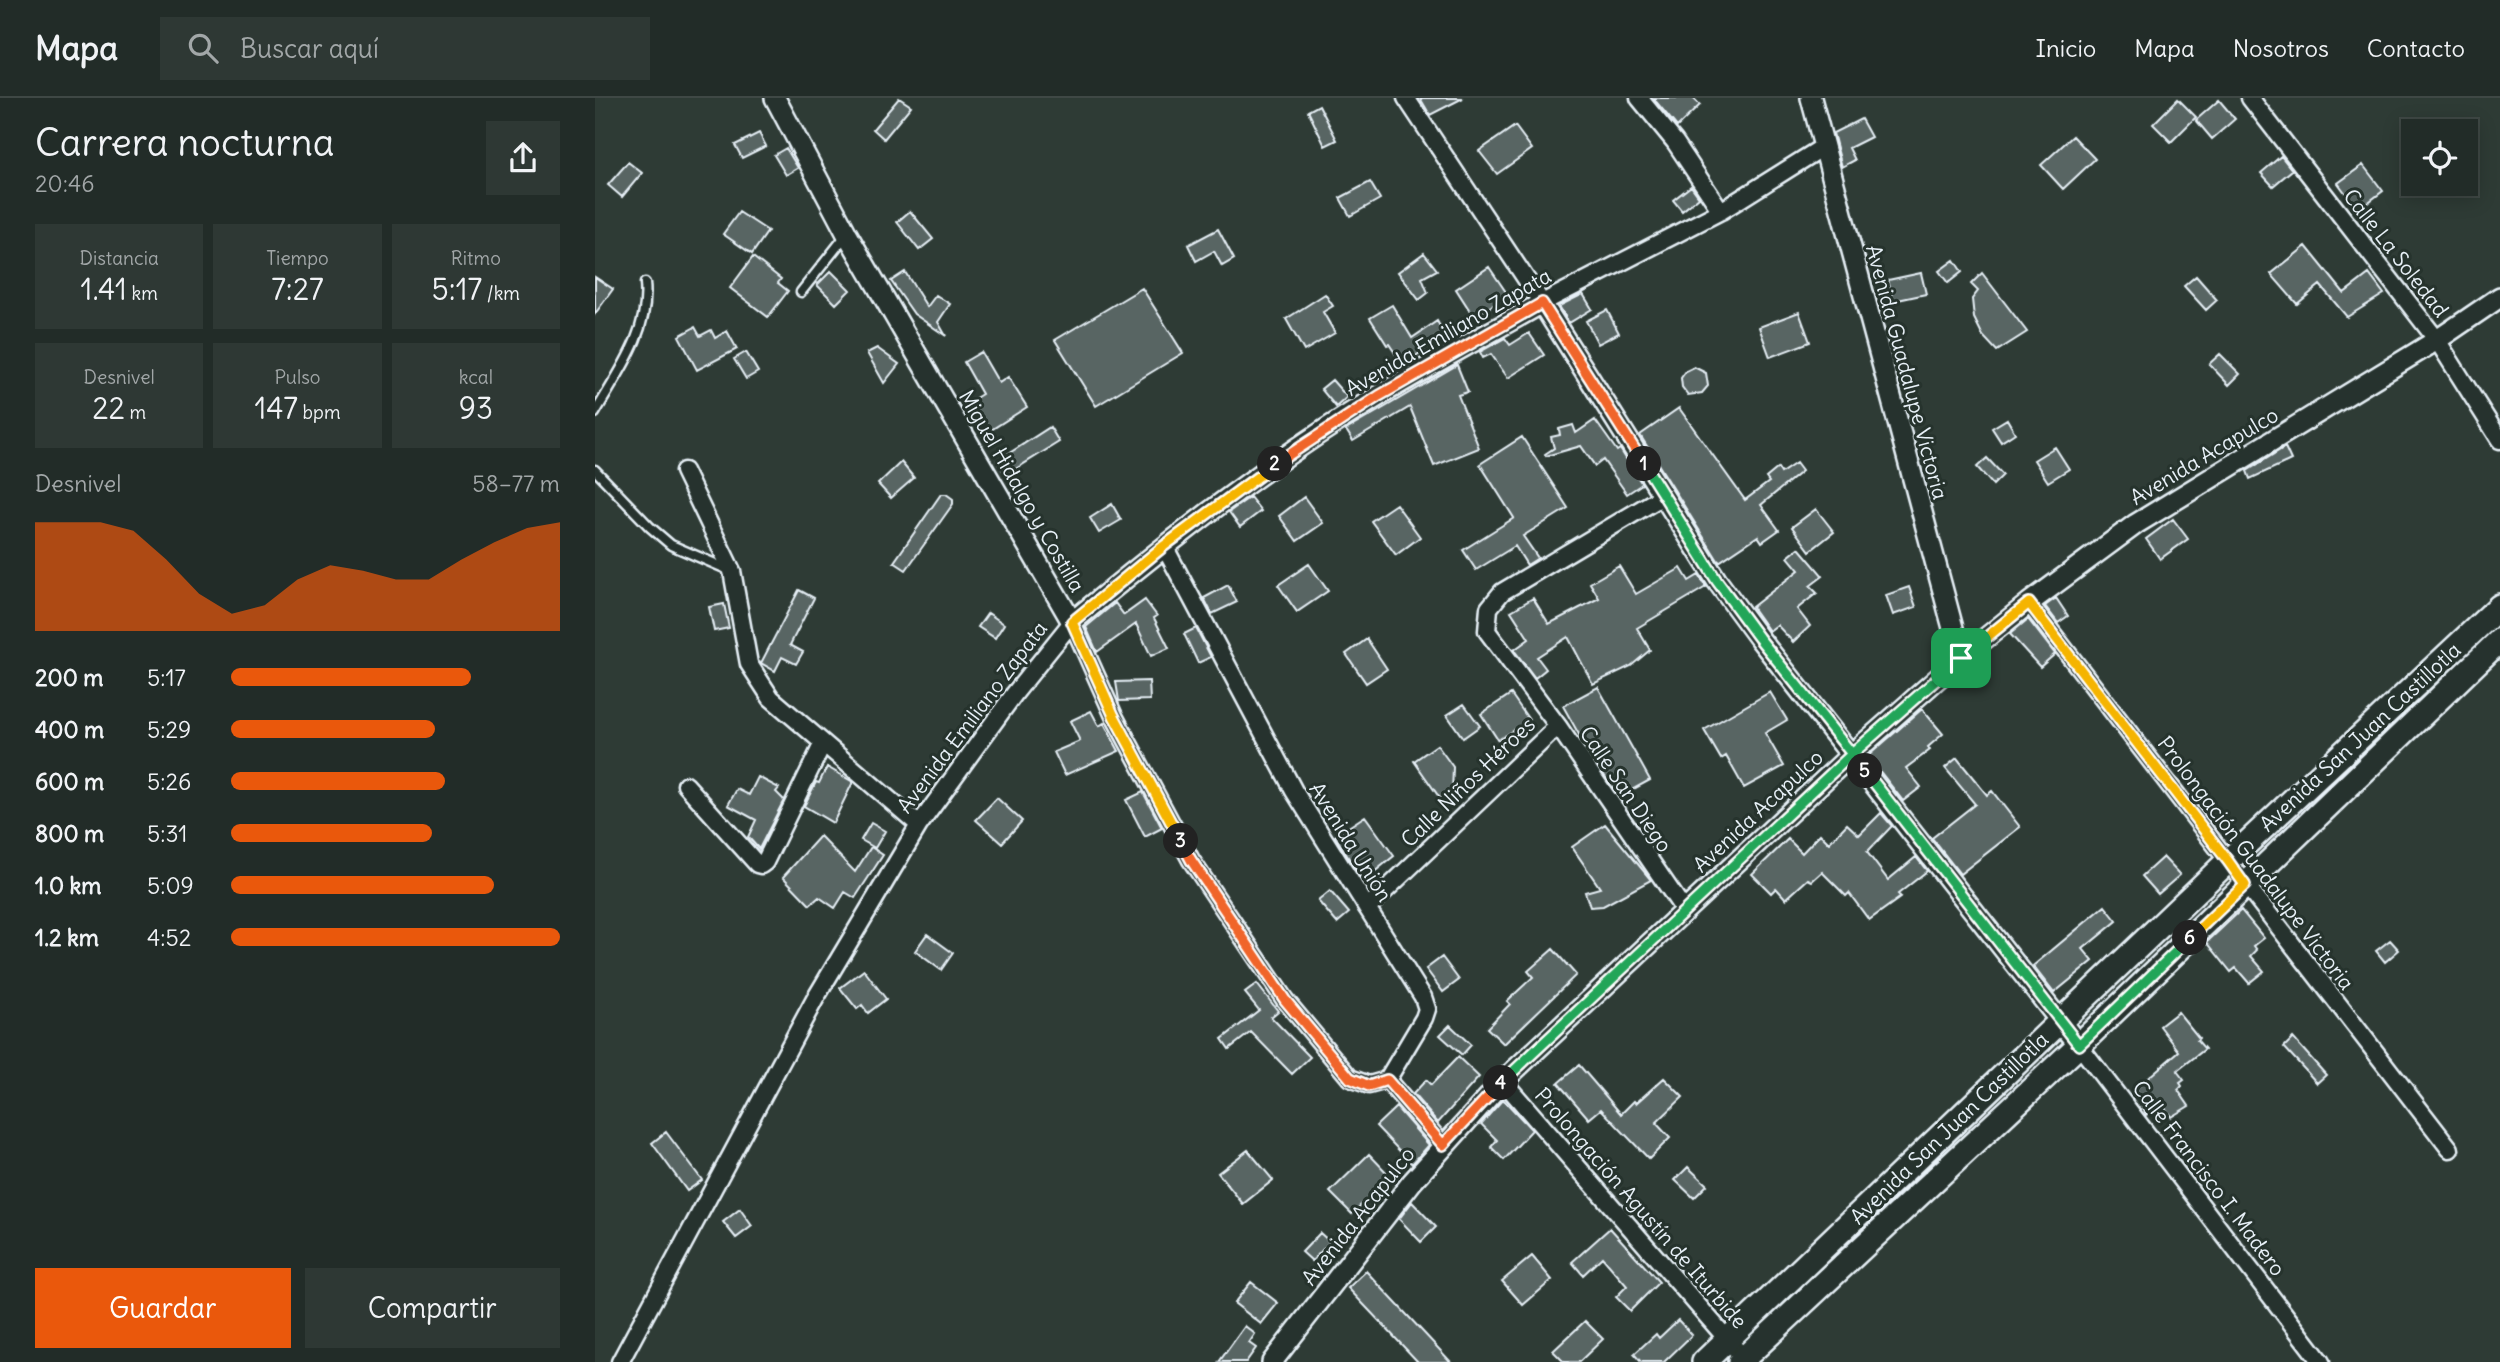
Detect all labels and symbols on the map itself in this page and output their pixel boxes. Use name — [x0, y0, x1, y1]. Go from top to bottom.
street label: Calle La Soledad — [2337, 183, 2455, 323]
street label: Avenida Guadalupe Victoria — [1860, 242, 1954, 502]
street label: Avenida Emiliano Zapata — [1340, 262, 1556, 402]
street label: Miguel Hidalgo y Costilla — [953, 385, 1091, 597]
street label: Avenida Acapulco — [2125, 401, 2283, 511]
pin: 2 — [1257, 446, 1293, 482]
pin: 1 — [1627, 446, 1661, 482]
street label: Avenida Emiliano Zapata — [891, 616, 1053, 818]
pin — [1931, 628, 1991, 688]
street label: Avenida San Juan Castillotla — [2254, 637, 2466, 837]
street label: Calle Niños Héroes — [1395, 711, 1541, 853]
street label: Calle San Diego — [1574, 721, 1678, 857]
street label: Prolongación Guadalupe Victoria — [2152, 731, 2360, 995]
street label: Avenida Acapulco — [1687, 744, 1829, 878]
pin: 5 — [1847, 754, 1883, 788]
street label: Avenida Unión — [1304, 777, 1398, 907]
pin: 3 — [1163, 824, 1199, 858]
pin: 6 — [2173, 920, 2207, 956]
street label: Avenida San Juan Castillotla — [1844, 1026, 2054, 1230]
pin: 4 — [1483, 1066, 1518, 1100]
street label: Calle Francisco I. Madero — [2127, 1075, 2291, 1281]
street label: Prolongación Agustín de Iturbide — [1529, 1082, 1753, 1334]
street label: Avenida Acapulco — [1296, 1141, 1420, 1291]

